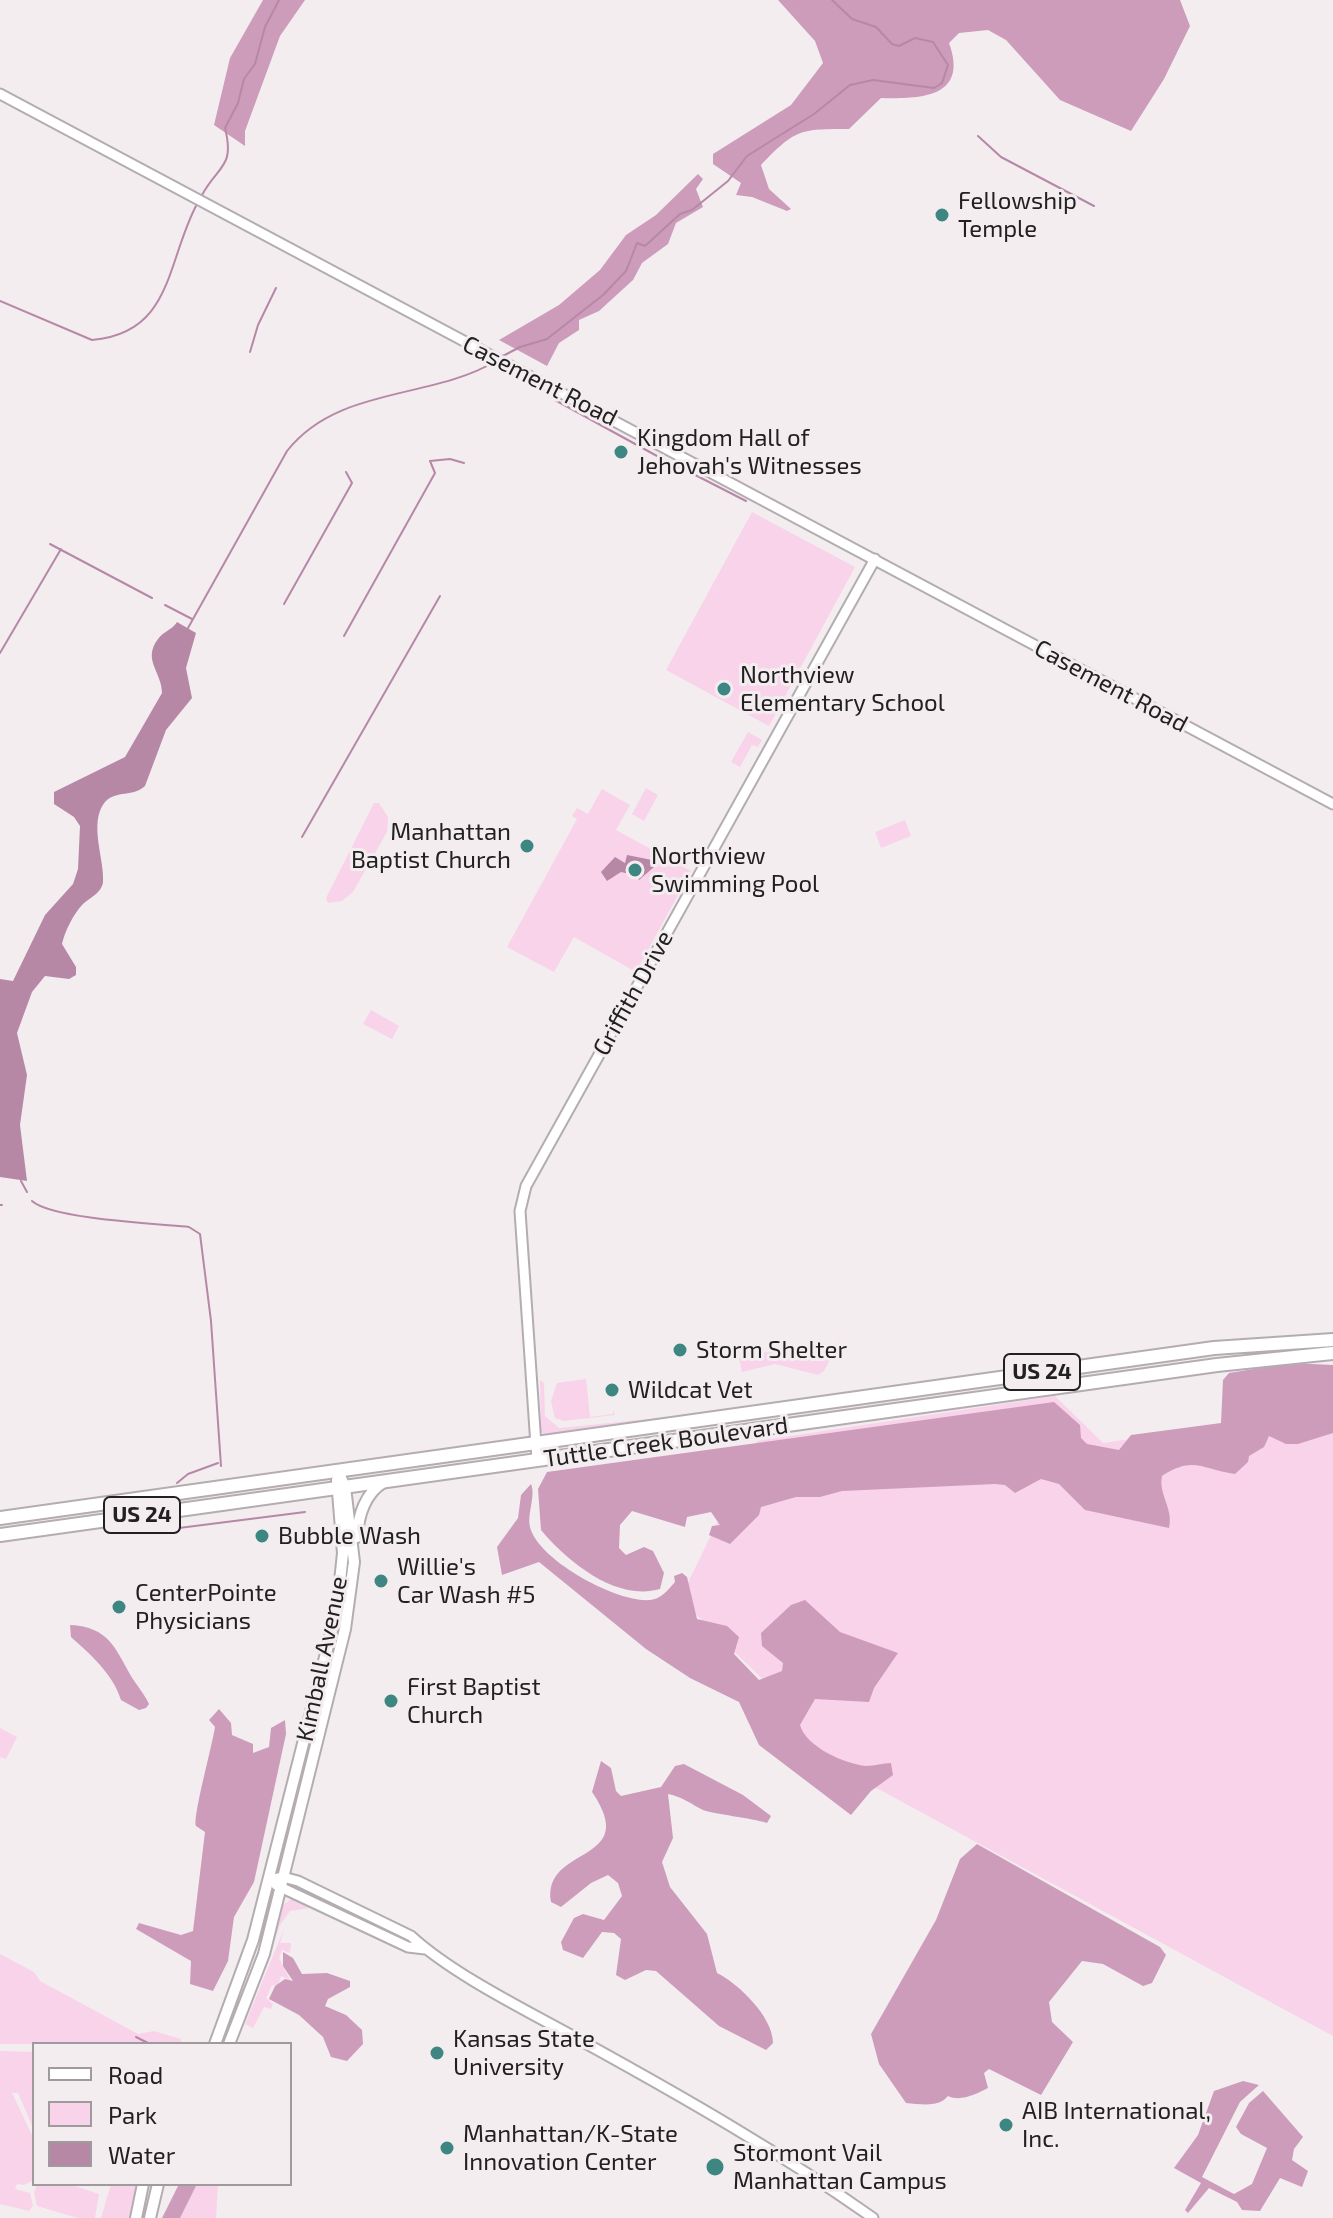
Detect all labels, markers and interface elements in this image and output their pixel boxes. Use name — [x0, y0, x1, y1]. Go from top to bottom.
place label: Fellowship Temple — [958, 187, 1077, 243]
marker: Fellowship Temple — [933, 206, 951, 224]
street label: Casement Road — [458, 330, 622, 432]
place label: Kingdom Hall of Jehovah's Witnesses — [637, 424, 862, 480]
marker: Kingdom Hall of Jehovah's Witnesses — [612, 443, 630, 461]
street label: Casement Road — [1029, 633, 1193, 739]
place label: Northview Elementary School — [740, 661, 945, 717]
marker: Northview Elementary School — [715, 680, 733, 698]
place label: Manhattan Baptist Church — [351, 818, 511, 874]
marker: Manhattan Baptist Church — [518, 837, 536, 855]
place label: Northview Swimming Pool — [651, 842, 819, 898]
marker: Northview Swimming Pool — [626, 861, 644, 879]
street label: Griffith Drive — [587, 926, 679, 1060]
place label: Storm Shelter — [696, 1336, 847, 1364]
marker: Storm Shelter — [671, 1341, 689, 1359]
road number: US 24 — [1004, 1354, 1080, 1390]
place label: Wildcat Vet — [628, 1376, 753, 1404]
marker: Wildcat Vet — [603, 1381, 621, 1399]
street label: Tuttle Creek Boulevard — [542, 1411, 790, 1473]
road number: US 24 — [104, 1497, 180, 1533]
place label: Bubble Wash — [278, 1522, 421, 1550]
marker: Bubble Wash — [253, 1527, 271, 1545]
place label: Willie's Car Wash #5 — [397, 1553, 535, 1609]
marker: Willie's Car Wash #5 — [372, 1572, 390, 1590]
street label: Kimball Avenue — [290, 1574, 354, 1744]
place label: CenterPointe Physicians — [135, 1579, 277, 1635]
marker: CenterPointe Physicians — [110, 1598, 128, 1616]
place label: First Baptist Church — [407, 1673, 541, 1729]
marker: First Baptist Church — [382, 1692, 400, 1710]
place label: Kansas State University — [453, 2025, 595, 2081]
legend — [32, 2042, 292, 2186]
marker: Kansas State University — [428, 2044, 446, 2062]
text: Road — [108, 2060, 163, 2089]
place label: AIB International, Inc. — [1022, 2097, 1211, 2153]
text: Park — [108, 2100, 157, 2129]
marker: AIB International, Inc. — [997, 2116, 1015, 2134]
place label: Manhattan/K-State Innovation Center — [463, 2120, 678, 2176]
marker: Manhattan/K-State Innovation Center — [438, 2139, 456, 2157]
place label: Stormont Vail Manhattan Campus — [733, 2139, 947, 2195]
text: Water — [108, 2140, 175, 2169]
marker: Stormont Vail Manhattan Campus — [704, 2156, 726, 2178]

